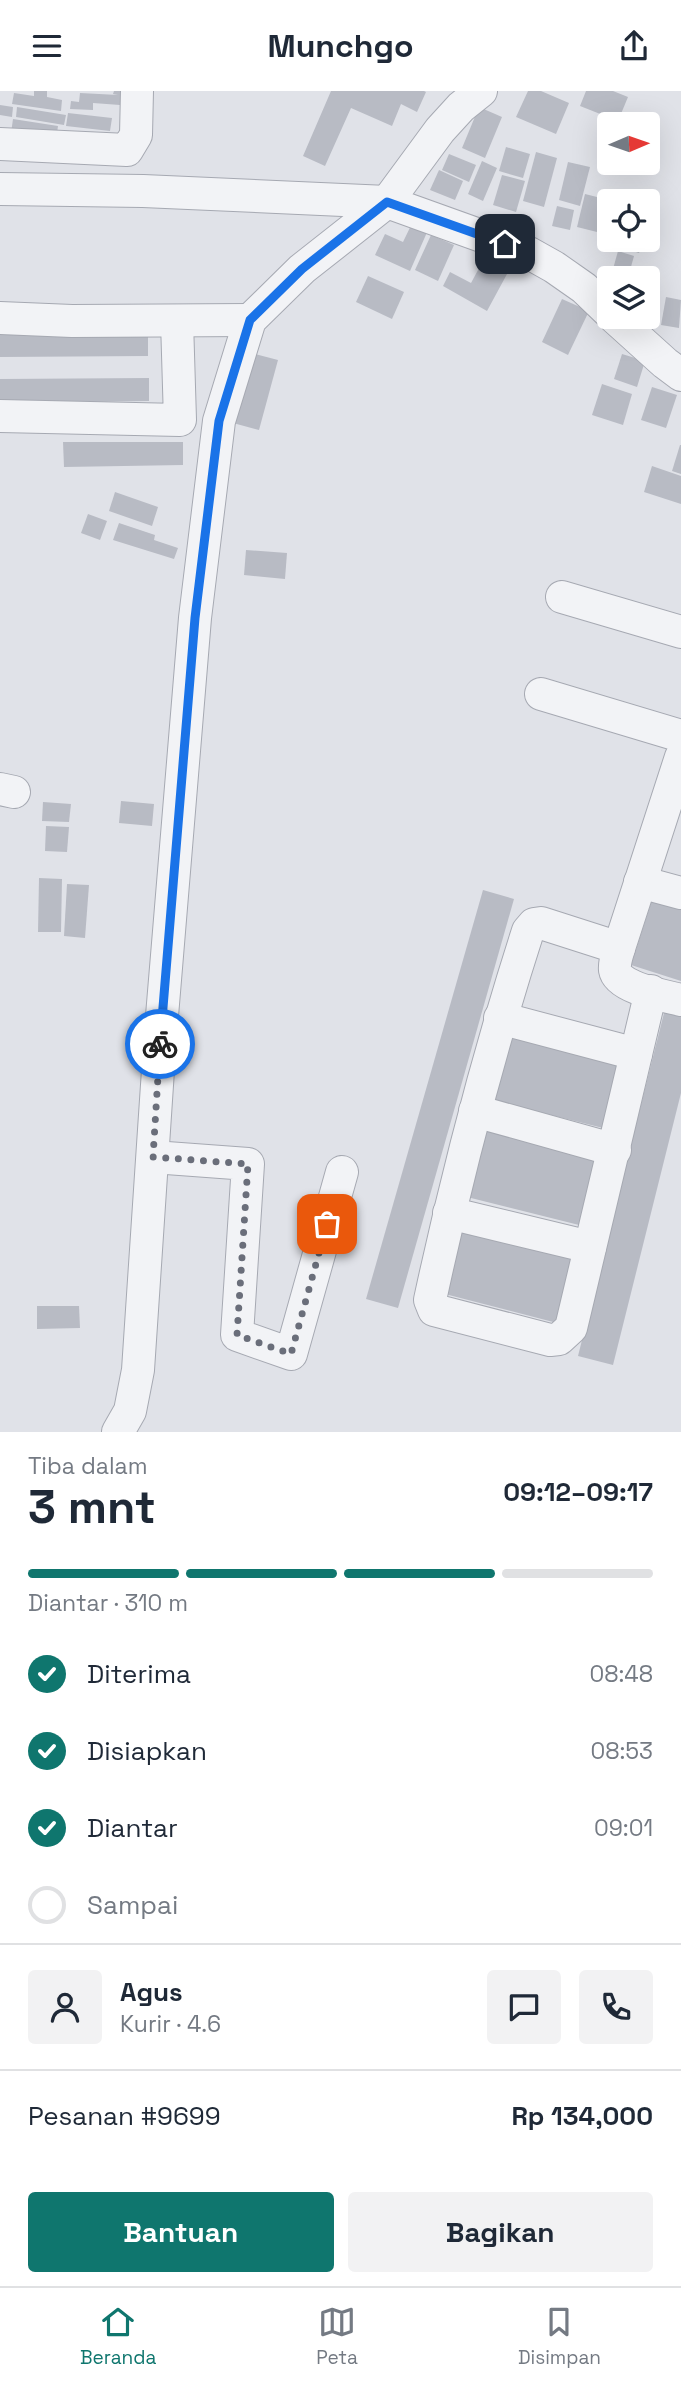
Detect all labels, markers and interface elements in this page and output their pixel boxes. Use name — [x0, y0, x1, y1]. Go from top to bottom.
text: Munchgo — [267, 26, 414, 66]
icon: menu — [28, 27, 66, 65]
icon: share — [615, 27, 653, 65]
north arrow — [597, 112, 660, 175]
map controls — [597, 112, 660, 329]
button: locate — [597, 189, 660, 252]
pin — [475, 214, 535, 274]
icon: home — [486, 225, 524, 263]
button: layers — [597, 266, 660, 329]
courier — [125, 1009, 195, 1079]
icon: bike — [141, 1025, 179, 1063]
pin — [297, 1194, 357, 1254]
icon: bag — [308, 1205, 346, 1243]
text: Tiba dalam — [28, 1451, 148, 1481]
text: 09:12–09:17 — [503, 1475, 653, 1509]
text: 3 mnt — [28, 1478, 156, 1536]
text: Diantar · 310 m — [28, 1588, 188, 1618]
icon: check — [28, 1655, 66, 1693]
text: Diterima — [87, 1657, 191, 1691]
text: 08:48 — [589, 1659, 653, 1689]
icon: check — [28, 1732, 66, 1770]
text: Disiapkan — [87, 1734, 207, 1768]
text: 08:53 — [590, 1736, 653, 1766]
icon: check — [28, 1809, 66, 1847]
text: Diantar — [87, 1811, 178, 1845]
text: 09:01 — [594, 1813, 653, 1843]
text: Sampai — [87, 1888, 178, 1922]
button: person — [28, 1970, 102, 2044]
button: chat — [487, 1970, 561, 2044]
button: phone — [579, 1970, 653, 2044]
text: Agus — [120, 1975, 183, 2009]
text: Kurir · 4.6 — [120, 2009, 221, 2039]
text: Pesanan #9699 — [28, 2099, 221, 2133]
text: Rp 134,000 — [511, 2099, 653, 2133]
button: Bantuan — [28, 2192, 334, 2272]
button: Bagikan — [348, 2192, 653, 2272]
tab: Beranda — [80, 2303, 156, 2370]
tab: Peta — [316, 2303, 358, 2370]
tab: Disimpan — [518, 2303, 601, 2370]

